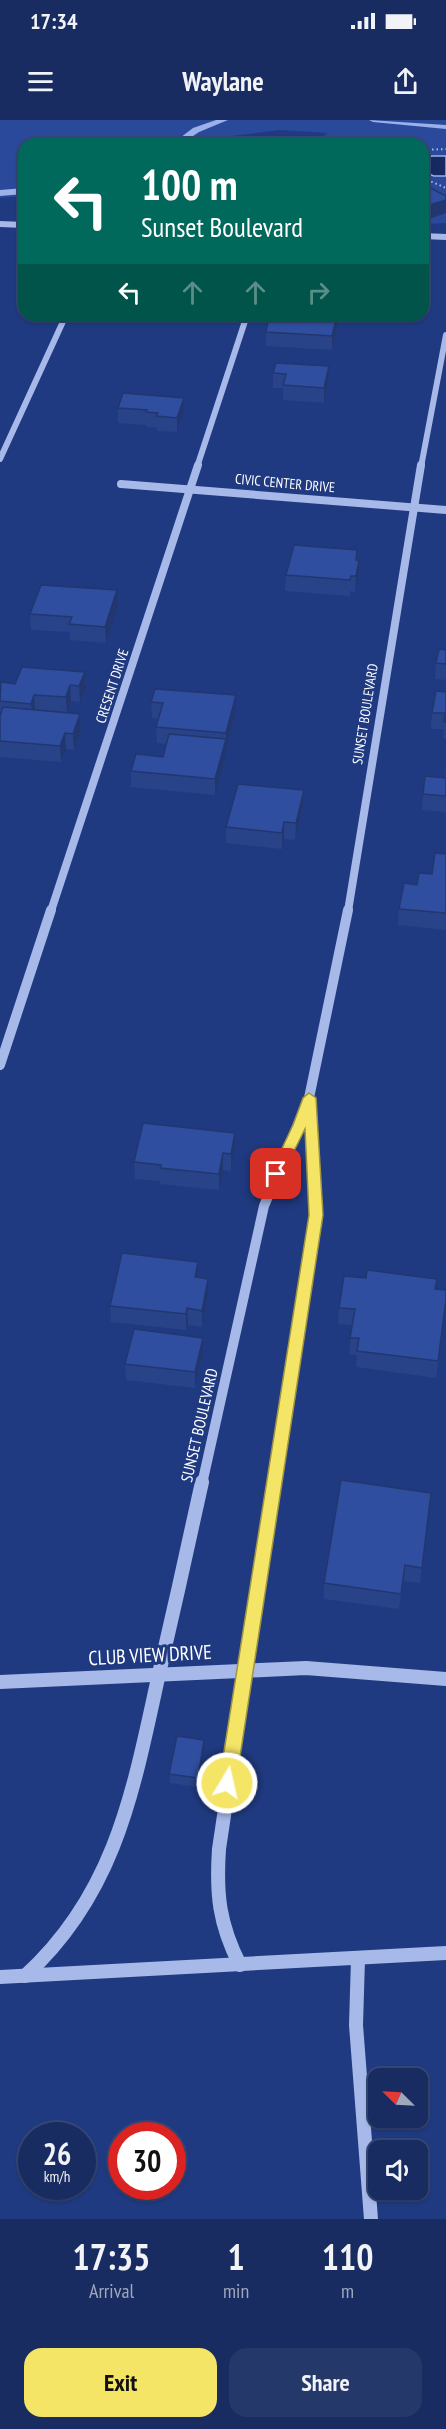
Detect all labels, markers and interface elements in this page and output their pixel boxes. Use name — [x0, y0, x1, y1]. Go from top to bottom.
text: 17:34 — [30, 7, 78, 35]
text: Waylane — [182, 64, 264, 98]
icon: menu — [24, 65, 57, 98]
icon: share — [389, 65, 422, 98]
text: 100 m — [141, 157, 238, 212]
icon: left — [42, 162, 120, 240]
text: Sunset Boulevard — [141, 210, 303, 244]
icon: left — [113, 276, 146, 309]
icon: ahead — [176, 276, 209, 309]
icon: ahead — [239, 276, 272, 309]
icon: right — [302, 276, 335, 309]
street label: CIVIC CENTER DRIVE — [234, 470, 336, 496]
street label: CRESENT DRIVE — [91, 646, 133, 726]
street label: SUNSET BOULEVARD — [348, 662, 382, 766]
pin — [250, 1148, 301, 1199]
icon: arrive — [259, 1157, 292, 1190]
street label: SUNSET BOULEVARD — [176, 1366, 222, 1484]
street label: CLUB VIEW DRIVE — [88, 1639, 212, 1671]
position arrow — [195, 1751, 259, 1815]
north arrow — [368, 2068, 428, 2128]
map controls — [368, 2068, 428, 2200]
speed limit sign: 30 — [108, 2122, 186, 2200]
text: 26 — [43, 2134, 71, 2173]
button: sound — [368, 2140, 428, 2200]
text: km/h — [44, 2167, 70, 2186]
text: 17:35 — [73, 2233, 150, 2280]
text: 1 — [227, 2233, 245, 2280]
text: 110 — [322, 2233, 373, 2280]
text: Arrival — [89, 2278, 134, 2304]
text: min — [223, 2278, 249, 2304]
text: m — [341, 2278, 354, 2304]
button: Exit — [24, 2348, 217, 2417]
button: Share — [229, 2348, 422, 2417]

